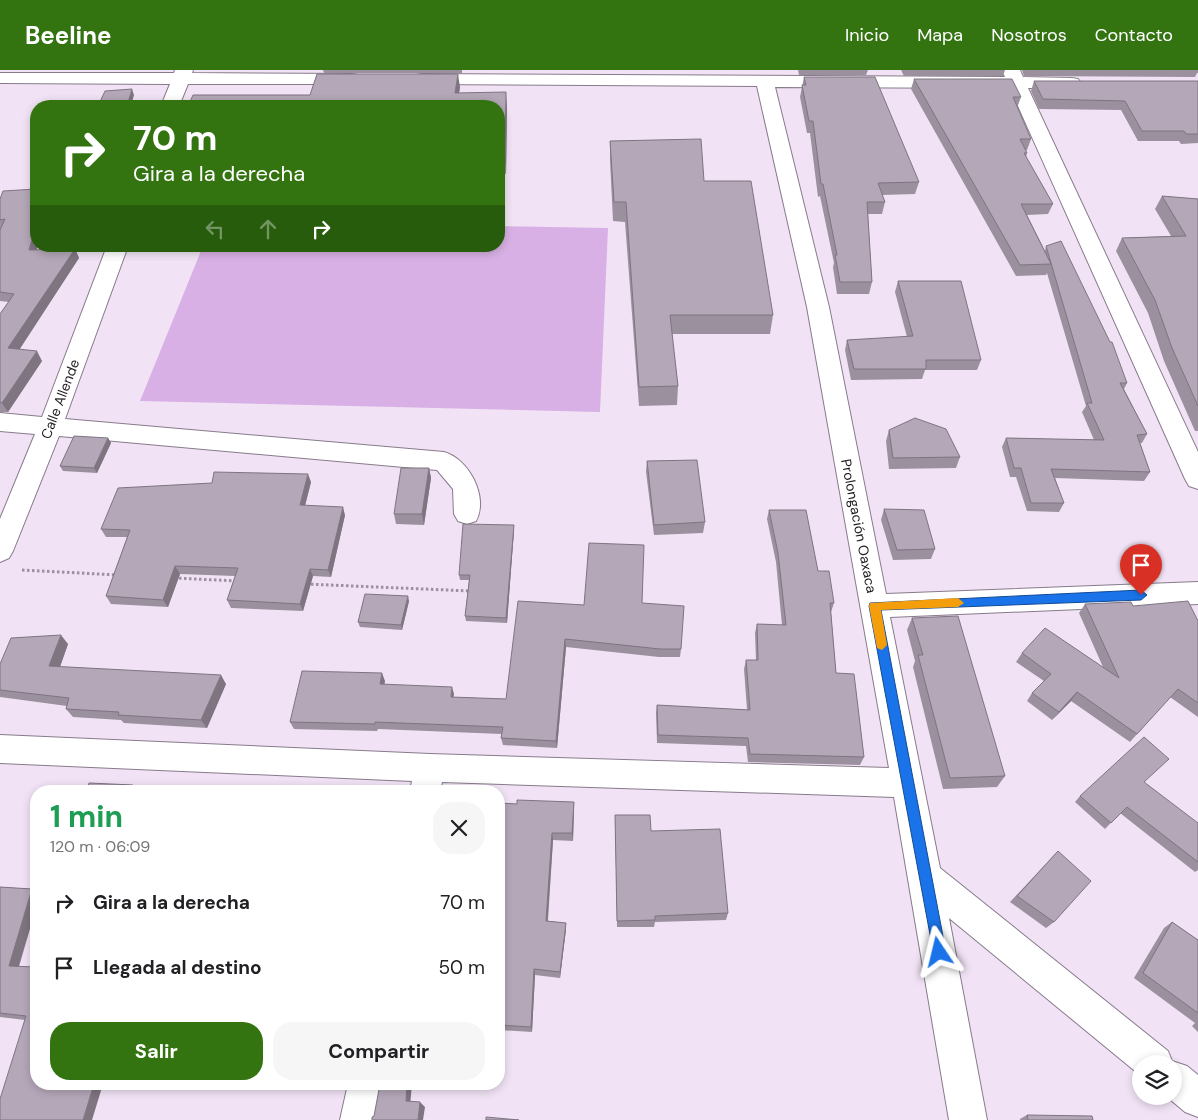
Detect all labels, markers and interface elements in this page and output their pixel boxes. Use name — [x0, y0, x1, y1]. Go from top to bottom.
text: Beeline — [25, 20, 111, 51]
text: Inicio — [845, 23, 889, 47]
text: Mapa — [917, 23, 963, 47]
text: Nosotros — [991, 23, 1067, 47]
text: Contacto — [1095, 23, 1173, 47]
text: 70 m — [133, 115, 217, 161]
icon: right — [50, 120, 115, 185]
text: Gira a la derecha — [133, 159, 305, 188]
icon: left — [201, 215, 229, 243]
icon: ahead — [254, 215, 282, 243]
icon: right — [307, 215, 335, 243]
street label: Calle Allende — [37, 357, 83, 441]
street label: Prolongación Oaxaca — [837, 457, 881, 595]
pin — [1120, 544, 1162, 595]
icon: arrive — [1127, 551, 1155, 579]
text: 1 min — [50, 797, 123, 836]
button: close — [433, 802, 485, 854]
text: 120 m · 06:09 — [50, 836, 150, 857]
icon: right — [50, 889, 78, 917]
text: Gira a la derecha — [93, 890, 250, 915]
text: 70 m — [440, 890, 485, 915]
position arrow — [912, 925, 964, 977]
icon: arrive — [50, 954, 78, 982]
text: Llegada al destino — [93, 955, 262, 980]
text: 50 m — [438, 955, 485, 980]
button: Salir — [50, 1022, 263, 1080]
button: Compartir — [273, 1022, 485, 1080]
map controls — [1132, 1055, 1182, 1105]
button: layers — [1132, 1055, 1182, 1105]

